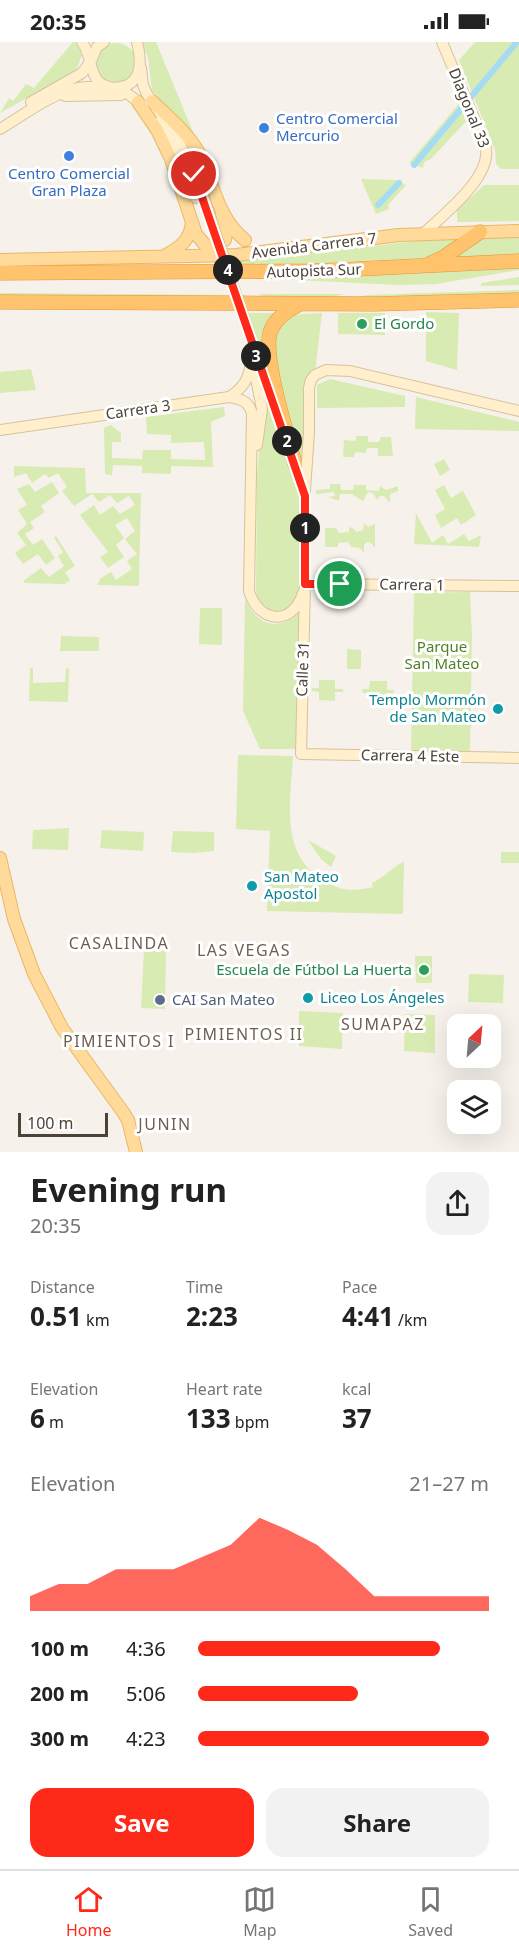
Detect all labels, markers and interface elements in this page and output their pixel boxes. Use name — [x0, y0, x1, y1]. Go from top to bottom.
text: 20:35 — [30, 6, 87, 36]
street label: Diagonal 33 — [445, 65, 495, 150]
place label: Centro Comercial Mercurio — [276, 108, 398, 145]
marker: Centro Comercial Mercurio — [257, 121, 271, 135]
pin — [168, 148, 219, 199]
marker: Centro Comercial Gran Plaza — [62, 149, 76, 163]
icon: check — [177, 157, 210, 190]
place label: Centro Comercial Gran Plaza — [8, 163, 130, 200]
street label: Avenida Carrera 7 — [250, 227, 377, 263]
pin: 4 — [213, 255, 243, 285]
street label: Autopista Sur — [266, 258, 362, 282]
text: 4 — [223, 259, 233, 281]
place label: El Gordo — [374, 313, 434, 333]
marker: El Gordo — [355, 317, 369, 331]
pin: 3 — [241, 341, 271, 371]
text: 3 — [251, 345, 261, 367]
street label: Carrera 3 — [104, 395, 172, 423]
pin: 2 — [272, 426, 302, 456]
text: 2 — [282, 430, 292, 452]
pin: 1 — [290, 513, 320, 543]
text: 1 — [300, 517, 310, 539]
pin — [314, 558, 365, 609]
icon: arrive — [323, 567, 356, 600]
street label: Carrera 1 — [379, 573, 445, 595]
park label: Parque San Mateo — [405, 636, 479, 673]
street label: Calle 31 — [291, 641, 313, 697]
place label: Templo Mormón de San Mateo — [369, 689, 486, 726]
marker: Templo Mormón de San Mateo — [491, 702, 505, 716]
street label: Carrera 4 Este — [361, 744, 459, 766]
place label: San Mateo Apostol — [264, 866, 339, 903]
marker: San Mateo Apostol — [245, 879, 259, 893]
district label: CASALINDA — [69, 932, 169, 954]
district label: LAS VEGAS — [197, 939, 291, 961]
place label: Escuela de Fútbol La Huerta — [216, 959, 412, 979]
marker: Escuela de Fútbol La Huerta — [417, 963, 431, 977]
place label: Liceo Los Ángeles — [320, 987, 444, 1007]
place label: CAI San Mateo — [172, 989, 275, 1009]
marker: Liceo Los Ángeles — [301, 991, 315, 1005]
marker: CAI San Mateo — [153, 993, 167, 1007]
district label: SUMAPAZ — [341, 1013, 425, 1035]
north arrow — [447, 1014, 501, 1068]
map controls — [447, 1014, 501, 1134]
district label: PIMIENTOS II — [185, 1023, 303, 1045]
district label: PIMIENTOS I — [63, 1030, 175, 1052]
button: layers — [447, 1080, 501, 1134]
scale bar — [18, 1110, 108, 1138]
text: 100 m — [27, 1112, 74, 1134]
district label: JUNIN — [136, 1113, 192, 1135]
text: Evening run — [30, 1167, 227, 1212]
button: share — [426, 1172, 489, 1235]
text: 20:35 — [30, 1212, 81, 1239]
text: Distance — [30, 1276, 95, 1298]
text: Time — [186, 1276, 223, 1298]
text: Pace — [342, 1276, 377, 1298]
text: 0.51 — [30, 1298, 82, 1334]
text: 2:23 — [186, 1298, 238, 1334]
text: 4:41 — [342, 1298, 394, 1334]
text: km — [82, 1309, 110, 1331]
text: /km — [394, 1309, 428, 1331]
text: Elevation — [30, 1378, 98, 1400]
text: Heart rate — [186, 1378, 262, 1400]
text: kcal — [342, 1378, 371, 1400]
text: 6 — [30, 1400, 45, 1436]
text: 133 — [186, 1400, 231, 1436]
text: 37 — [342, 1400, 372, 1436]
text: m — [45, 1411, 64, 1433]
text: bpm — [231, 1411, 269, 1433]
text: Elevation — [30, 1470, 115, 1497]
text: 21–27 m — [409, 1470, 489, 1497]
text: 100 m — [30, 1635, 89, 1662]
text: 4:36 — [126, 1635, 166, 1662]
text: 200 m — [30, 1680, 89, 1707]
text: 5:06 — [126, 1680, 166, 1707]
text: 300 m — [30, 1725, 89, 1752]
text: 4:23 — [126, 1725, 166, 1752]
button: Save — [30, 1788, 254, 1857]
button: Share — [266, 1788, 489, 1857]
tab: Home — [66, 1883, 111, 1941]
tab: Map — [243, 1883, 277, 1941]
tab: Saved — [408, 1883, 453, 1941]

